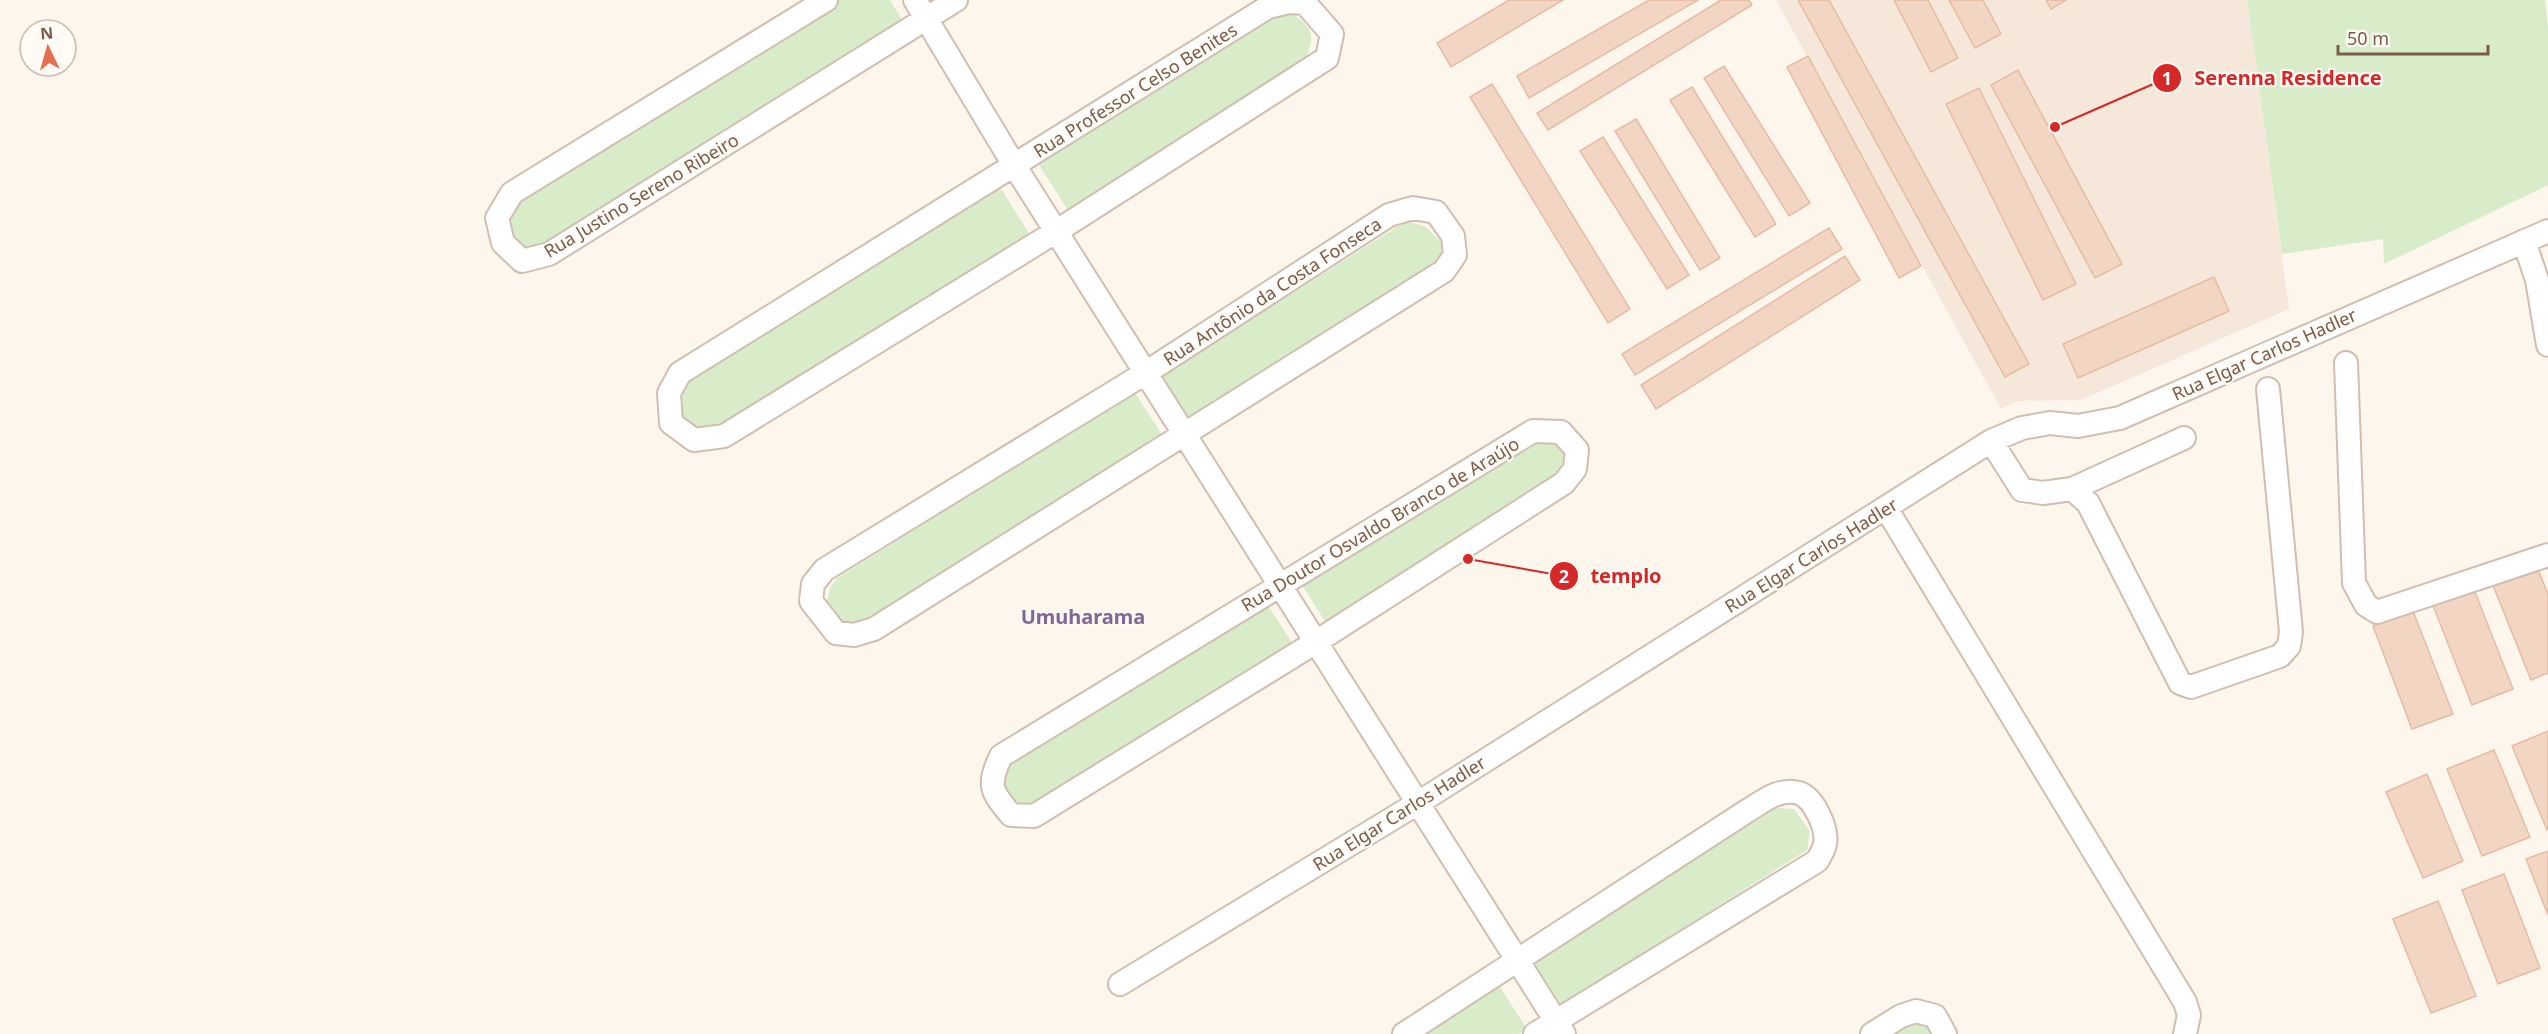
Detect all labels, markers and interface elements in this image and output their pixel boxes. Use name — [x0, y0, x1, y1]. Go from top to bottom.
street label: Rua Professor Celso Benites — [1029, 17, 1241, 163]
north arrow — [18, 18, 78, 78]
scale bar — [2338, 18, 2488, 56]
text: N — [39, 22, 54, 45]
text: 50 m — [2347, 26, 2389, 50]
callout: Serenna Residence — [2152, 59, 2394, 97]
text: Serenna Residence — [2194, 64, 2382, 91]
text: 1 — [2162, 66, 2172, 90]
street label: Rua Justino Sereno Ribeiro — [539, 127, 743, 263]
street label: Rua Antônio da Costa Fonseca — [1158, 211, 1386, 371]
street label: Rua Elgar Carlos Hadler — [2168, 302, 2361, 406]
street label: Rua Doutor Osvaldo Branco de Araújo — [1236, 431, 1524, 617]
street label: Rua Elgar Carlos Hadler — [1720, 492, 1902, 618]
callout: templo — [1549, 557, 1674, 595]
text: templo — [1590, 562, 1662, 589]
text: 2 — [1559, 564, 1569, 588]
district label: Umuharama — [1021, 603, 1145, 630]
street label: Rua Elgar Carlos Hadler — [1308, 750, 1490, 876]

